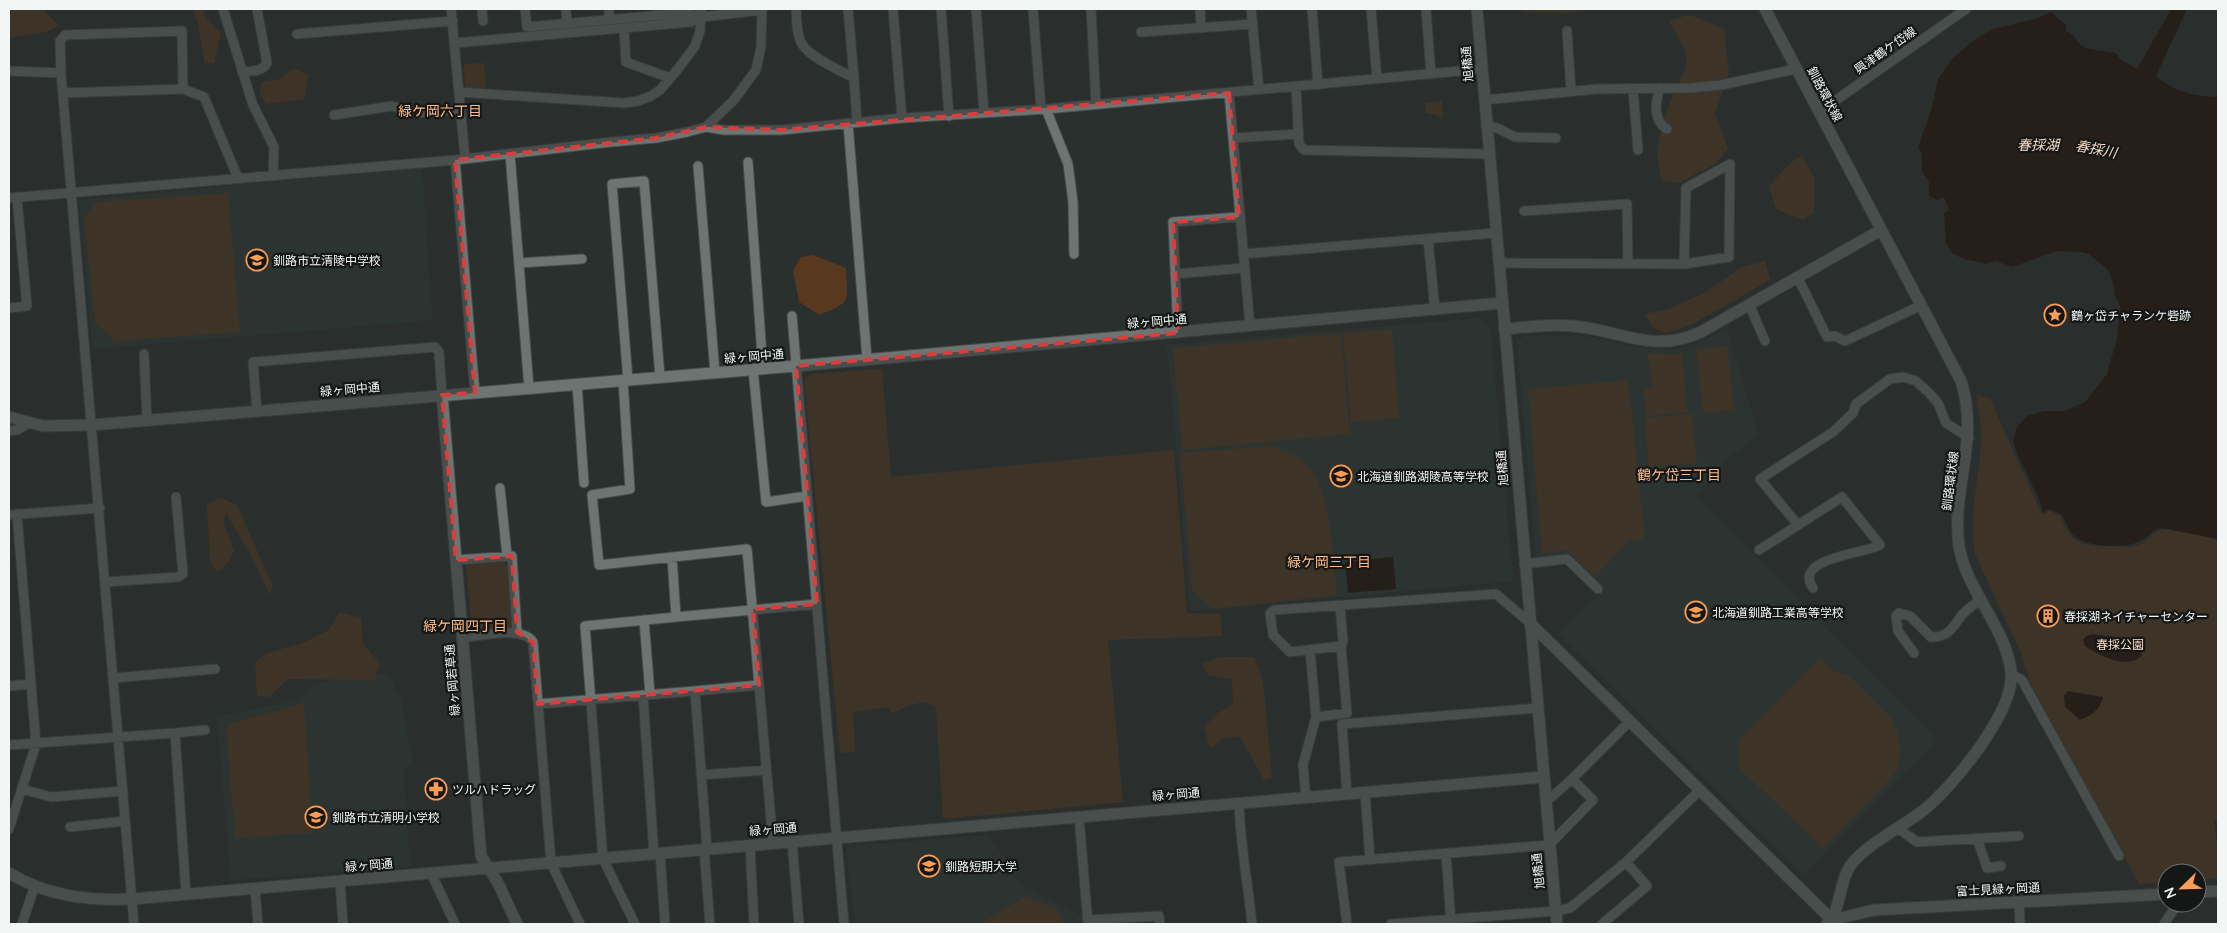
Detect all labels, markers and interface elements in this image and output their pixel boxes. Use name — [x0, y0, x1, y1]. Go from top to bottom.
street label: 興津鶴ケ岱線 — [1851, 23, 1919, 77]
street label: 旭橋通 — [1458, 45, 1476, 83]
street label: 釧路環状線 — [1804, 64, 1846, 124]
district label: 緑ケ岡六丁目 — [398, 102, 482, 120]
water label: 春採湖 — [2017, 136, 2061, 154]
water label: 春採川 — [2074, 136, 2120, 162]
school or university icon: 釧路市立清陵中学校 — [245, 248, 269, 272]
place label: 釧路市立清陵中学校 — [273, 253, 381, 268]
place icon: 鶴ヶ岱チャランケ砦跡 — [2043, 303, 2067, 327]
place label: 鶴ヶ岱チャランケ砦跡 — [2071, 308, 2191, 323]
street label: 緑ヶ岡中通 — [1126, 311, 1188, 331]
street label: 緑ヶ岡中通 — [723, 346, 785, 366]
street label: 緑ヶ岡中通 — [319, 379, 381, 399]
street label: 旭橋通 — [1493, 449, 1511, 487]
street label: 釧路環状線 — [1939, 450, 1961, 512]
school or university icon: 北海道釧路湖陵高等学校 — [1329, 464, 1353, 488]
district label: 鶴ケ岱三丁目 — [1637, 466, 1721, 484]
place label: 北海道釧路湖陵高等学校 — [1357, 469, 1489, 484]
district label: 緑ケ岡三丁目 — [1287, 553, 1371, 571]
school or university icon: 北海道釧路工業高等学校 — [1684, 600, 1708, 624]
building icon: 春採湖ネイチャーセンター — [2036, 604, 2060, 628]
place label: 北海道釧路工業高等学校 — [1712, 605, 1844, 620]
place label: 春採湖ネイチャーセンター — [2064, 609, 2208, 624]
district label: 緑ケ岡四丁目 — [423, 617, 507, 635]
park label: 春採公園 — [2096, 637, 2144, 652]
street label: 緑ヶ岡若草通 — [441, 643, 463, 717]
pharmacy icon: ツルハドラッグ — [424, 777, 448, 801]
place label: ツルハドラッグ — [452, 782, 536, 797]
street label: 緑ヶ岡通 — [1151, 784, 1201, 804]
school or university icon: 釧路市立清明小学校 — [304, 805, 328, 829]
place label: 釧路市立清明小学校 — [332, 810, 440, 825]
street label: 緑ヶ岡通 — [748, 819, 798, 839]
street label: 旭橋通 — [1529, 852, 1547, 890]
school or university icon: 釧路短期大学 — [917, 854, 941, 878]
street label: 緑ヶ岡通 — [344, 855, 394, 875]
place label: 釧路短期大学 — [945, 859, 1017, 874]
north arrow — [2157, 863, 2207, 913]
street label: 富士見緑ヶ岡通 — [1956, 879, 2040, 899]
text: N — [2160, 885, 2180, 901]

